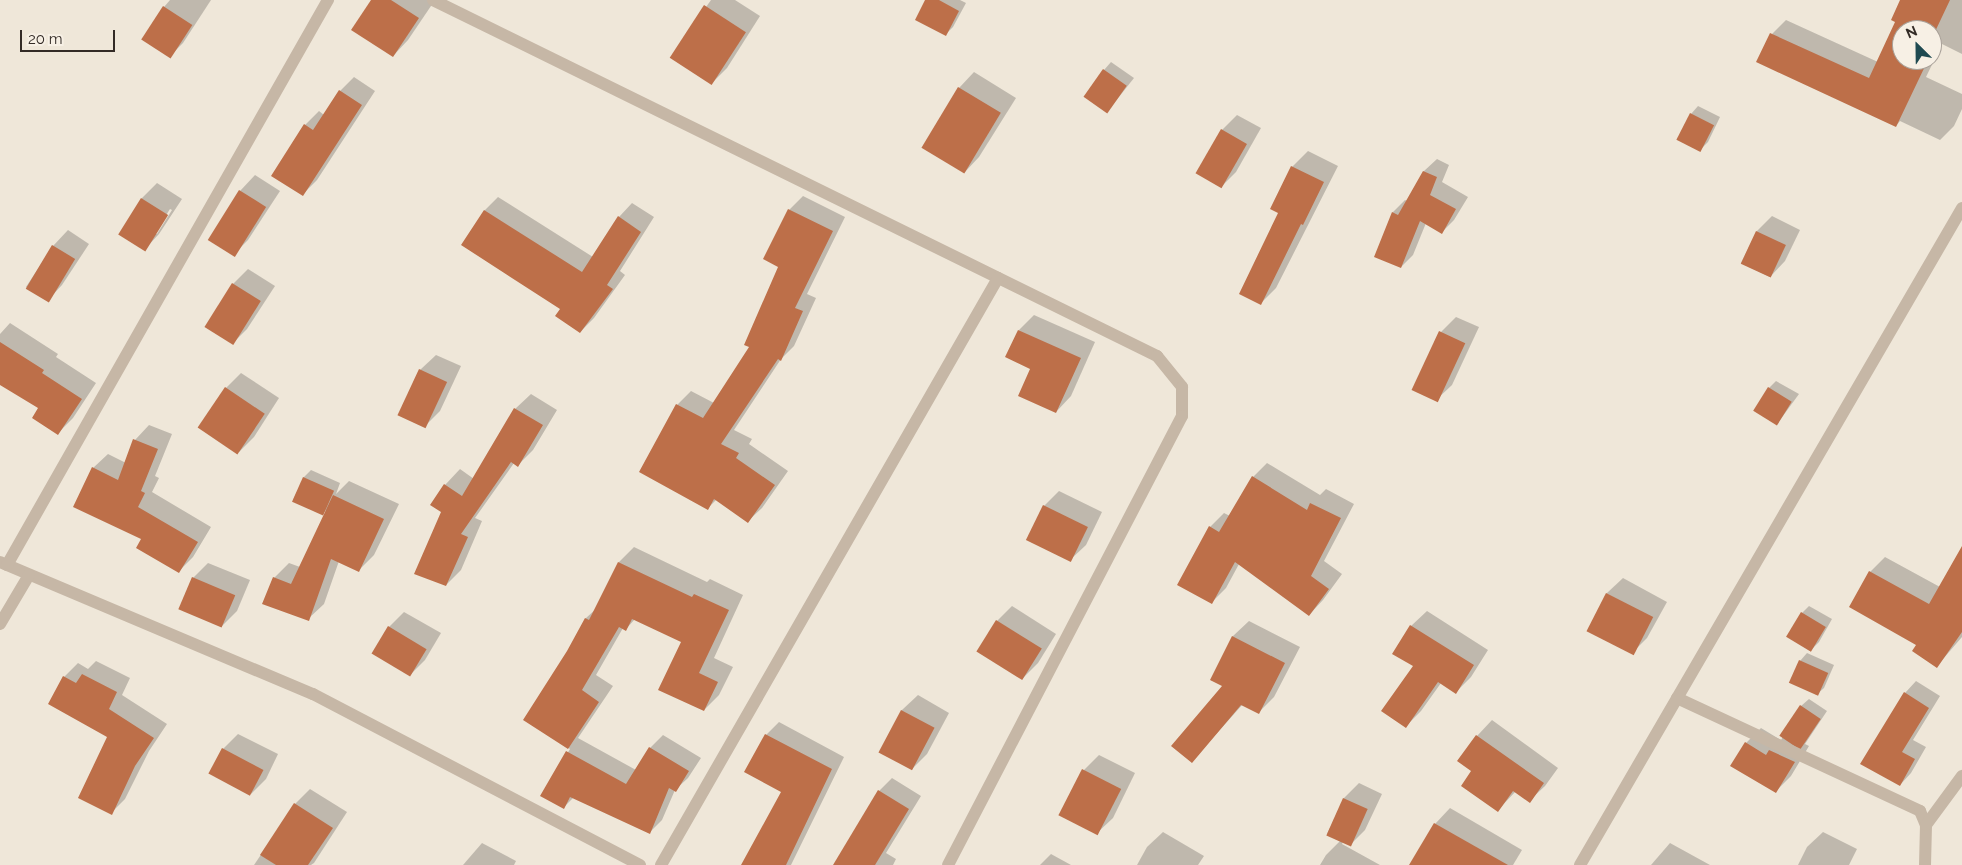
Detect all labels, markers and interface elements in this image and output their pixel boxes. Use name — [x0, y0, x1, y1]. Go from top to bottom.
scale bar — [22, 20, 118, 52]
north arrow — [1892, 20, 1942, 70]
text: N — [1903, 23, 1920, 42]
text: 20 m — [28, 30, 63, 48]

